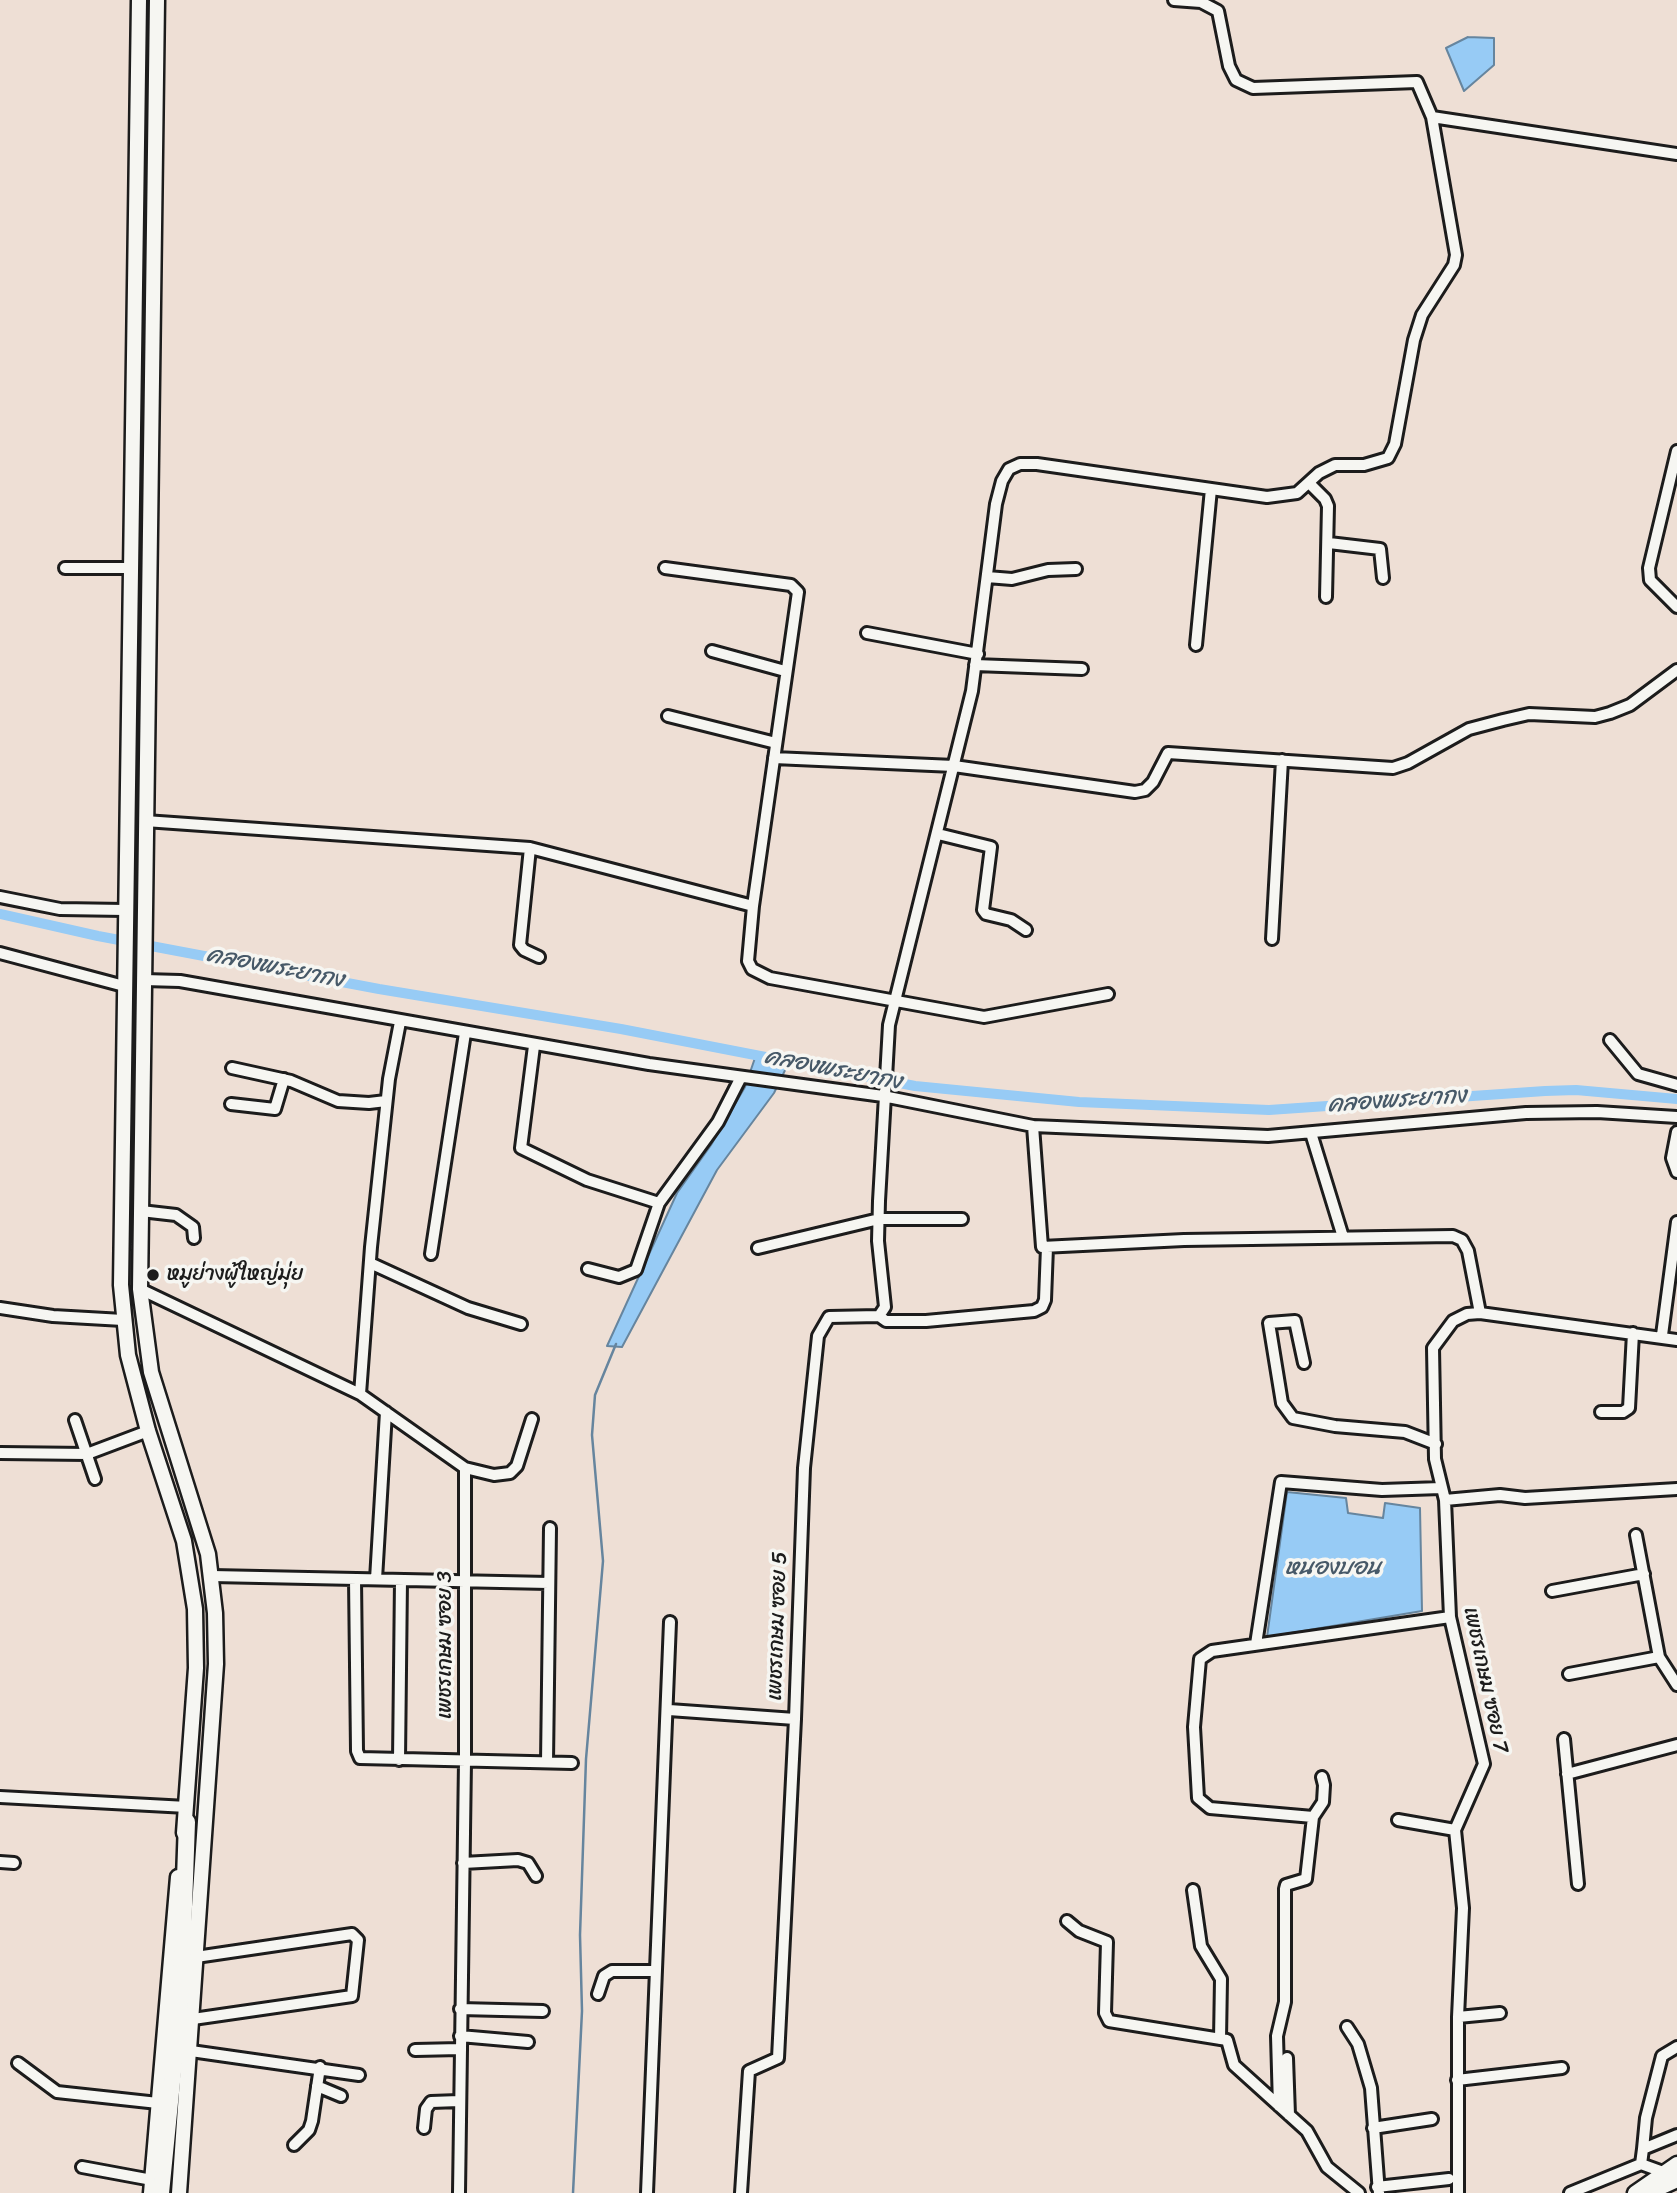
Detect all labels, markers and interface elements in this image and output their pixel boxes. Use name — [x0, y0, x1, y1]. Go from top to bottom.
water label: คลองพระยากง — [204, 941, 346, 995]
water label: คลองพระยากง — [762, 1043, 904, 1097]
water label: คลองพระยากง — [1327, 1082, 1467, 1120]
place label: หมูย่างผู้ใหญ่มุ่ย — [167, 1262, 303, 1288]
marker: หมูย่างผู้ใหญ่มุ่ย — [145, 1267, 161, 1283]
street label: เพชรเกษม ซอย 5 — [763, 1551, 793, 1701]
water label: หนองบอน — [1285, 1554, 1381, 1582]
street label: เพชรเกษม ซอย 3 — [433, 1571, 459, 1719]
street label: เพชรเกษม ซอย 7 — [1457, 1605, 1513, 1755]

